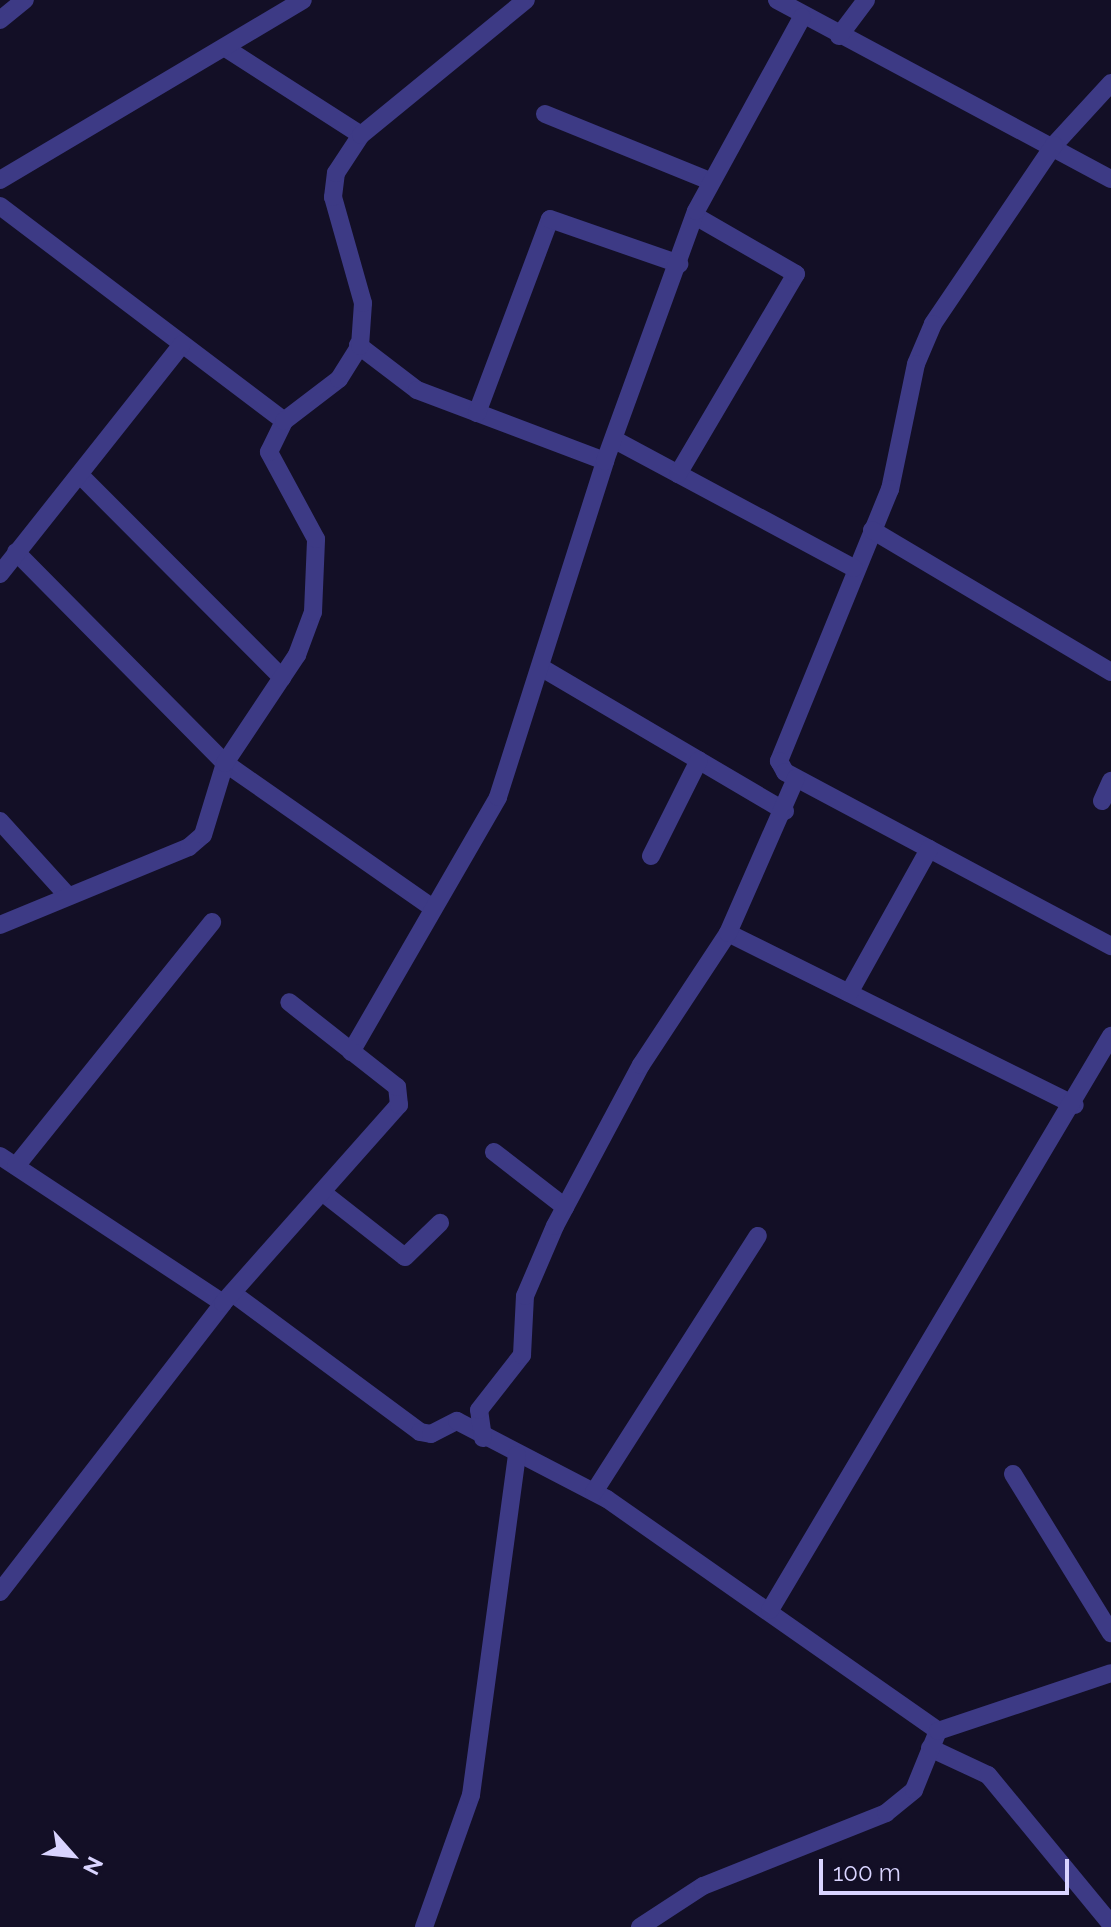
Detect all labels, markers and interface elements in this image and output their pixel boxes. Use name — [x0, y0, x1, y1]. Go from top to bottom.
north arrow — [32, 1815, 112, 1895]
scale bar — [823, 1843, 1073, 1893]
text: N — [78, 1853, 109, 1879]
text: 100 m — [833, 1858, 901, 1887]

